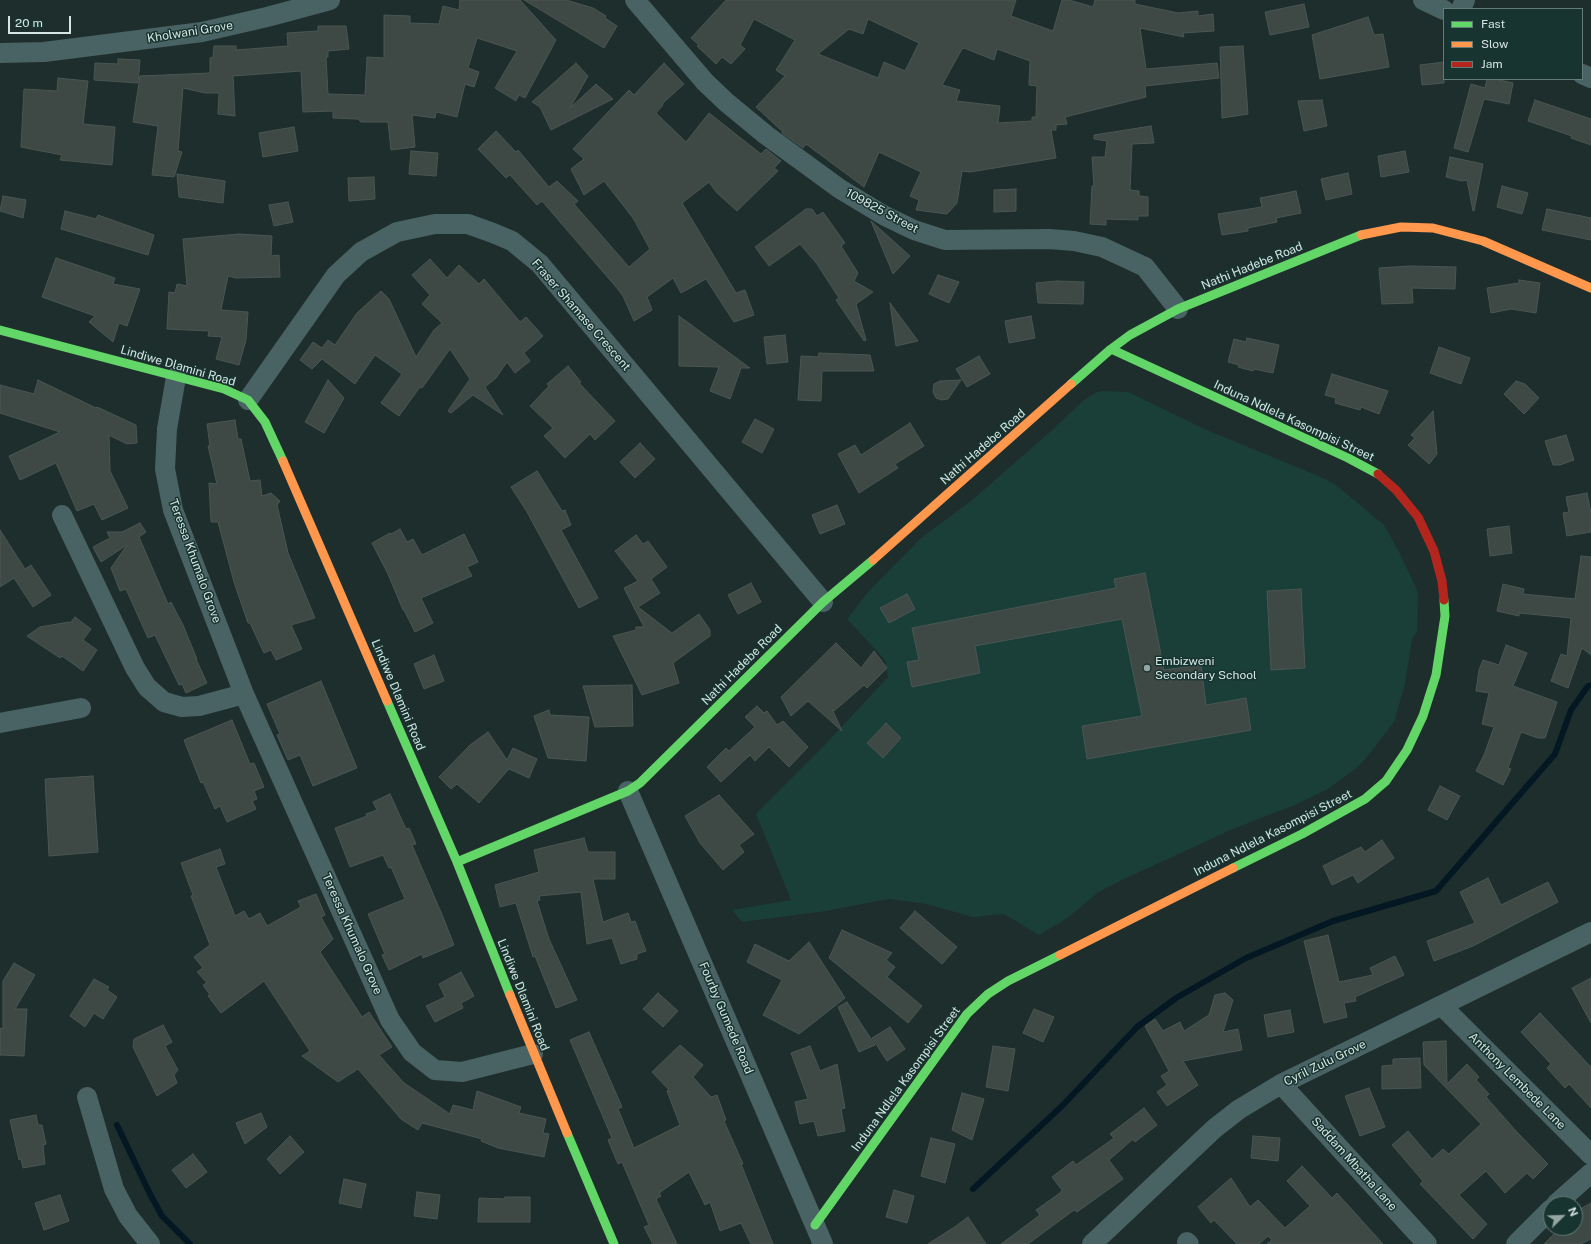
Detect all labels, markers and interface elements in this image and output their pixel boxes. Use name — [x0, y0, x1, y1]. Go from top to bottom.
scale bar — [10, 8, 73, 34]
legend — [1443, 8, 1583, 80]
text: 20 m — [15, 16, 43, 30]
text: Fast — [1481, 17, 1505, 31]
street label: Kholwani Grove — [146, 18, 234, 46]
text: Slow — [1481, 37, 1508, 51]
text: Jam — [1481, 57, 1503, 71]
street label: 109825 Street — [843, 186, 921, 236]
street label: Nathi Hadebe Road — [1199, 239, 1305, 293]
street label: Fraser Shamase Crescent — [529, 256, 633, 374]
street label: Lindiwe Dlamini Road — [119, 343, 237, 389]
street label: Induna Ndlela Kasompisi Street — [1211, 377, 1377, 465]
street label: Nathi Hadebe Road — [938, 406, 1028, 488]
street label: Teressa Khumalo Grove — [166, 497, 224, 625]
street label: Nathi Hadebe Road — [699, 622, 785, 708]
street label: Lindiwe Dlamini Road — [368, 637, 428, 753]
place label: Embizweni Secondary School — [1155, 654, 1257, 682]
marker: Embizweni Secondary School — [1142, 663, 1152, 673]
street label: Induna Ndlela Kasompisi Street — [1192, 787, 1354, 879]
street label: Teressa Khumalo Grove — [319, 871, 385, 997]
street label: Lindiwe Dlamini Road — [494, 937, 552, 1053]
street label: Fourby Gumede Road — [696, 960, 756, 1076]
street label: Induna Ndlela Kasompisi Street — [849, 1004, 963, 1154]
street label: Anthony Lembede Lane — [1465, 1029, 1569, 1133]
street label: Cyril Zulu Grove — [1282, 1037, 1368, 1089]
street label: Saddam Mbatha Lane — [1308, 1114, 1400, 1214]
north arrow — [1543, 1196, 1583, 1236]
text: N — [1566, 1205, 1580, 1218]

